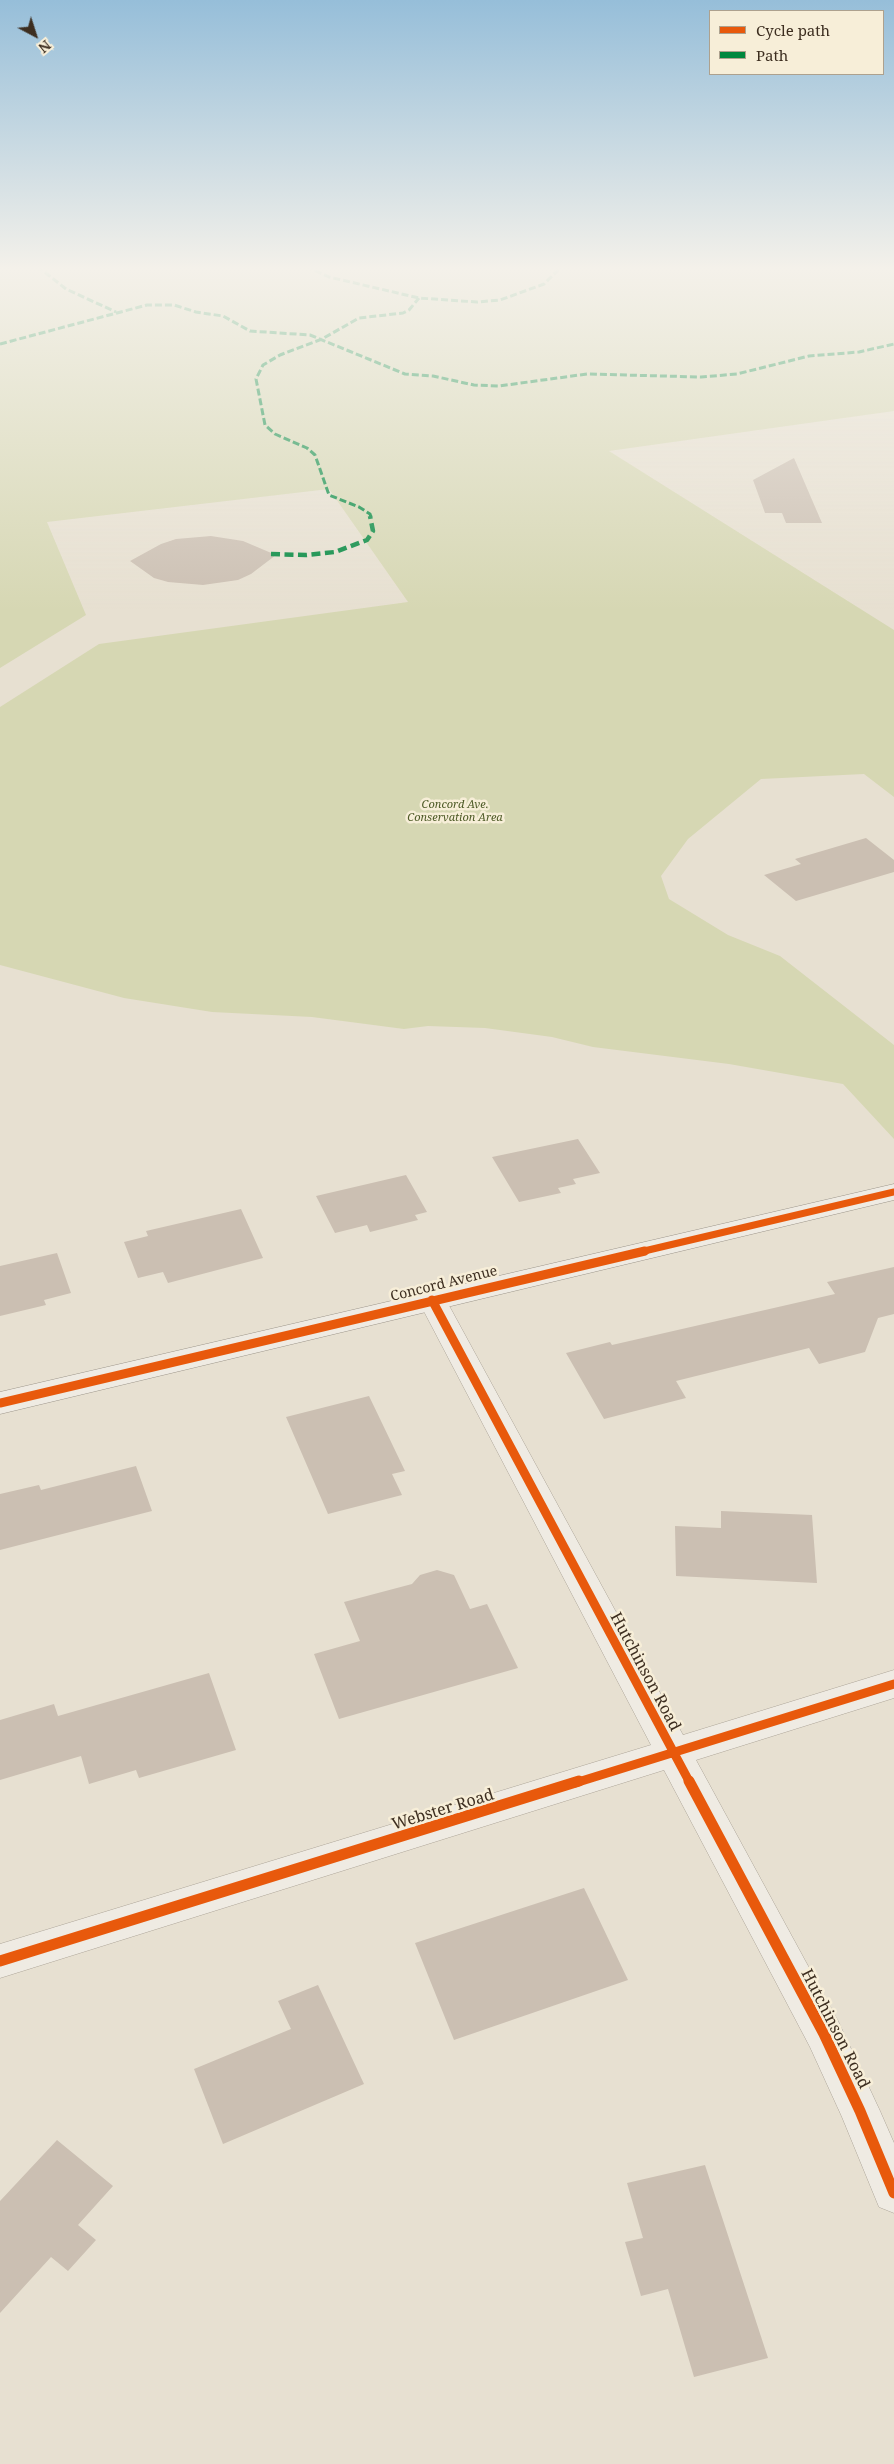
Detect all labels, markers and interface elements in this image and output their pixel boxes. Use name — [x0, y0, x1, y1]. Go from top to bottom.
north arrow — [10, 10, 60, 60]
legend — [709, 10, 884, 75]
text: Cycle path — [756, 20, 830, 40]
text: N — [35, 36, 55, 58]
text: Path — [756, 45, 788, 65]
park label: Concord Ave. Conservation Area — [407, 798, 503, 824]
street label: Concord Avenue — [389, 1263, 499, 1305]
street label: Hutchinson Road — [606, 1609, 684, 1735]
street label: Webster Road — [390, 1785, 496, 1835]
street label: Hutchinson Road — [797, 1966, 873, 2092]

